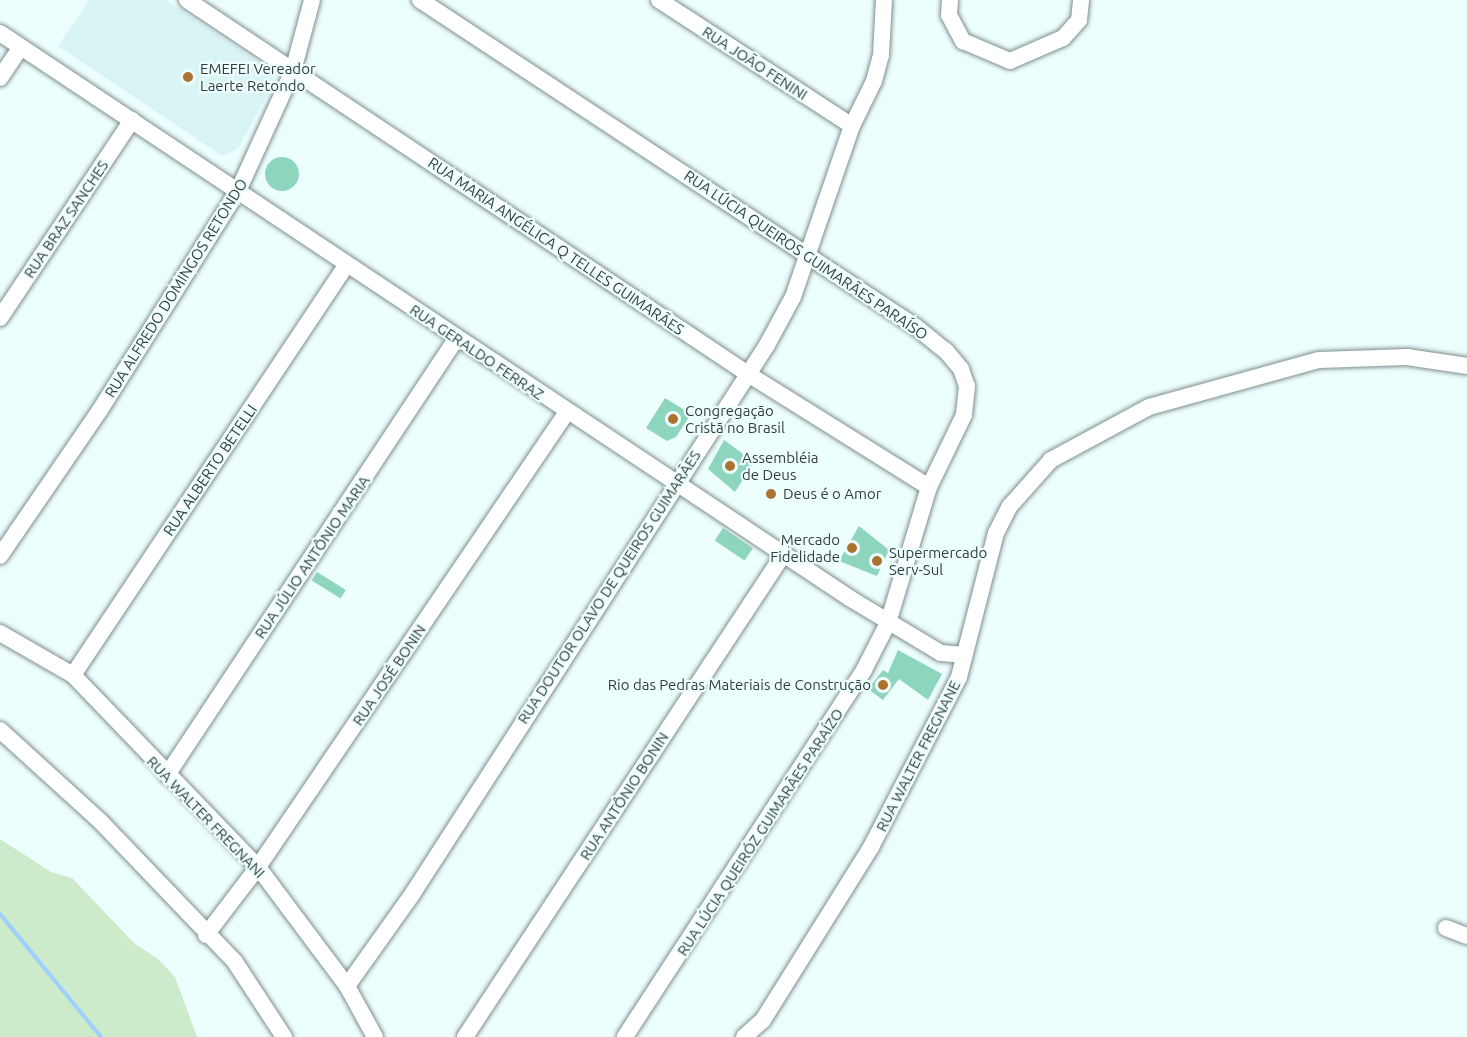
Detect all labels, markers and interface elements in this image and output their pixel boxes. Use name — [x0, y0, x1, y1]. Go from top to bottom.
street label: RUA JOÃO FENINI — [699, 22, 811, 104]
place label: EMEFEI Vereador Laerte Retondo — [200, 59, 316, 94]
marker: EMEFEI Vereador Laerte Retondo — [181, 70, 195, 84]
street label: RUA MARIA ANGÉLICA Q TELLES GUIMARÃES — [425, 153, 687, 339]
street label: RUA BRAZ SANCHES — [20, 157, 112, 281]
street label: RUA LÚCIA QUEIROS GUIMARÃES PARAÍSO — [681, 166, 931, 344]
street label: RUA ALFREDO DOMINGOS RETONDO — [101, 175, 251, 401]
street label: RUA GERALDO FERRAZ — [407, 300, 547, 404]
street label: RUA ALBERTO BETELLI — [159, 401, 261, 539]
place label: Congregação Cristã no Brasil — [685, 401, 785, 436]
marker: Congregação Cristã no Brasil — [666, 412, 680, 426]
street label: RUA DOUTOR OLAVO DE QUEIROS GUIMARÃES — [514, 447, 704, 727]
place label: Assembléia de Deus — [742, 448, 819, 483]
marker: Assembléia de Deus — [723, 459, 737, 473]
street label: RUA JÚLIO ANTÔNIO MARIA — [251, 472, 373, 642]
place label: Deus é o Amor — [783, 485, 881, 503]
marker: Deus é o Amor — [764, 487, 778, 501]
place label: Mercado Fidelidade — [770, 530, 840, 565]
marker: Mercado Fidelidade — [845, 541, 859, 555]
place label: Supermercado Serv-Sul — [889, 543, 987, 578]
marker: Supermercado Serv-Sul — [870, 554, 884, 568]
street label: RUA JOSÉ BONIN — [349, 621, 429, 729]
place label: Rio das Pedras Materiais de Construção — [608, 676, 871, 694]
street label: RUA WALTER FREGNANE — [872, 678, 964, 834]
marker: Rio das Pedras Materiais de Construção — [876, 678, 890, 692]
street label: RUA LÚCIA QUEIRÓZ GUIMARÃES PARAÍZO — [673, 705, 847, 959]
street label: RUA ANTÔNIO BONIN — [576, 729, 672, 863]
street label: RUA WALTER FREGNANI — [143, 752, 269, 882]

